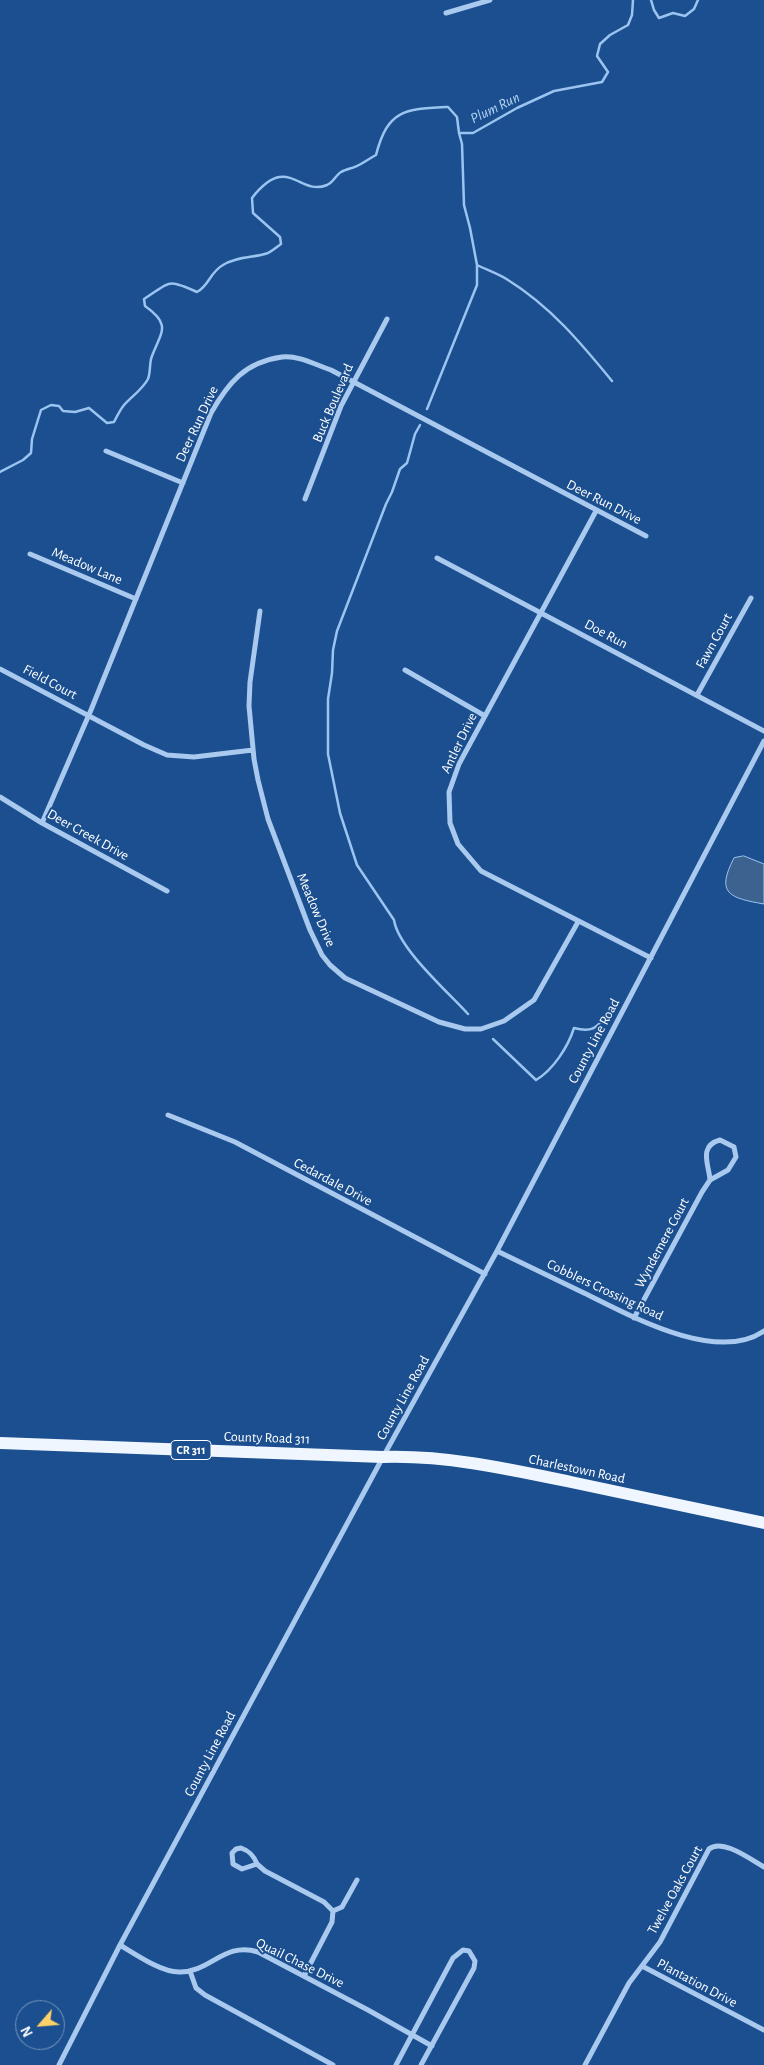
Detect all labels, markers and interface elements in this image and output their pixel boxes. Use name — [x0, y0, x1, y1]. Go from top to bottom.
water label: Plum Run — [467, 88, 523, 128]
street label: Buck Boulevard — [309, 361, 357, 445]
street label: Deer Run Drive — [172, 383, 222, 465]
street label: Deer Run Drive — [564, 476, 644, 528]
street label: Meadow Lane — [49, 544, 125, 588]
street label: Fawn Court — [692, 610, 736, 672]
street label: Doe Run — [582, 616, 630, 652]
street label: Field Court — [20, 661, 80, 703]
street label: Antler Drive — [437, 710, 481, 776]
street label: Deer Creek Drive — [44, 806, 132, 864]
street label: Meadow Drive — [293, 871, 339, 949]
street label: County Line Road — [565, 996, 623, 1086]
street label: Cedardale Drive — [291, 1154, 375, 1210]
street label: Wyndemere Court — [631, 1195, 693, 1291]
street label: Cobblers Crossing Road — [544, 1256, 666, 1324]
street label: County Line Road — [373, 1353, 433, 1443]
street label: County Road 311 — [224, 1428, 310, 1448]
road number: CR 311 — [171, 1440, 211, 1460]
street label: Charlestown Road — [527, 1451, 627, 1487]
street label: County Line Road — [181, 1709, 239, 1799]
street label: Twelve Oaks Court — [644, 1843, 706, 1937]
street label: Quail Chase Drive — [253, 1934, 347, 1992]
street label: Plantation Drive — [654, 1955, 740, 2011]
north arrow — [15, 2000, 65, 2050]
text: N — [19, 2024, 36, 2039]

